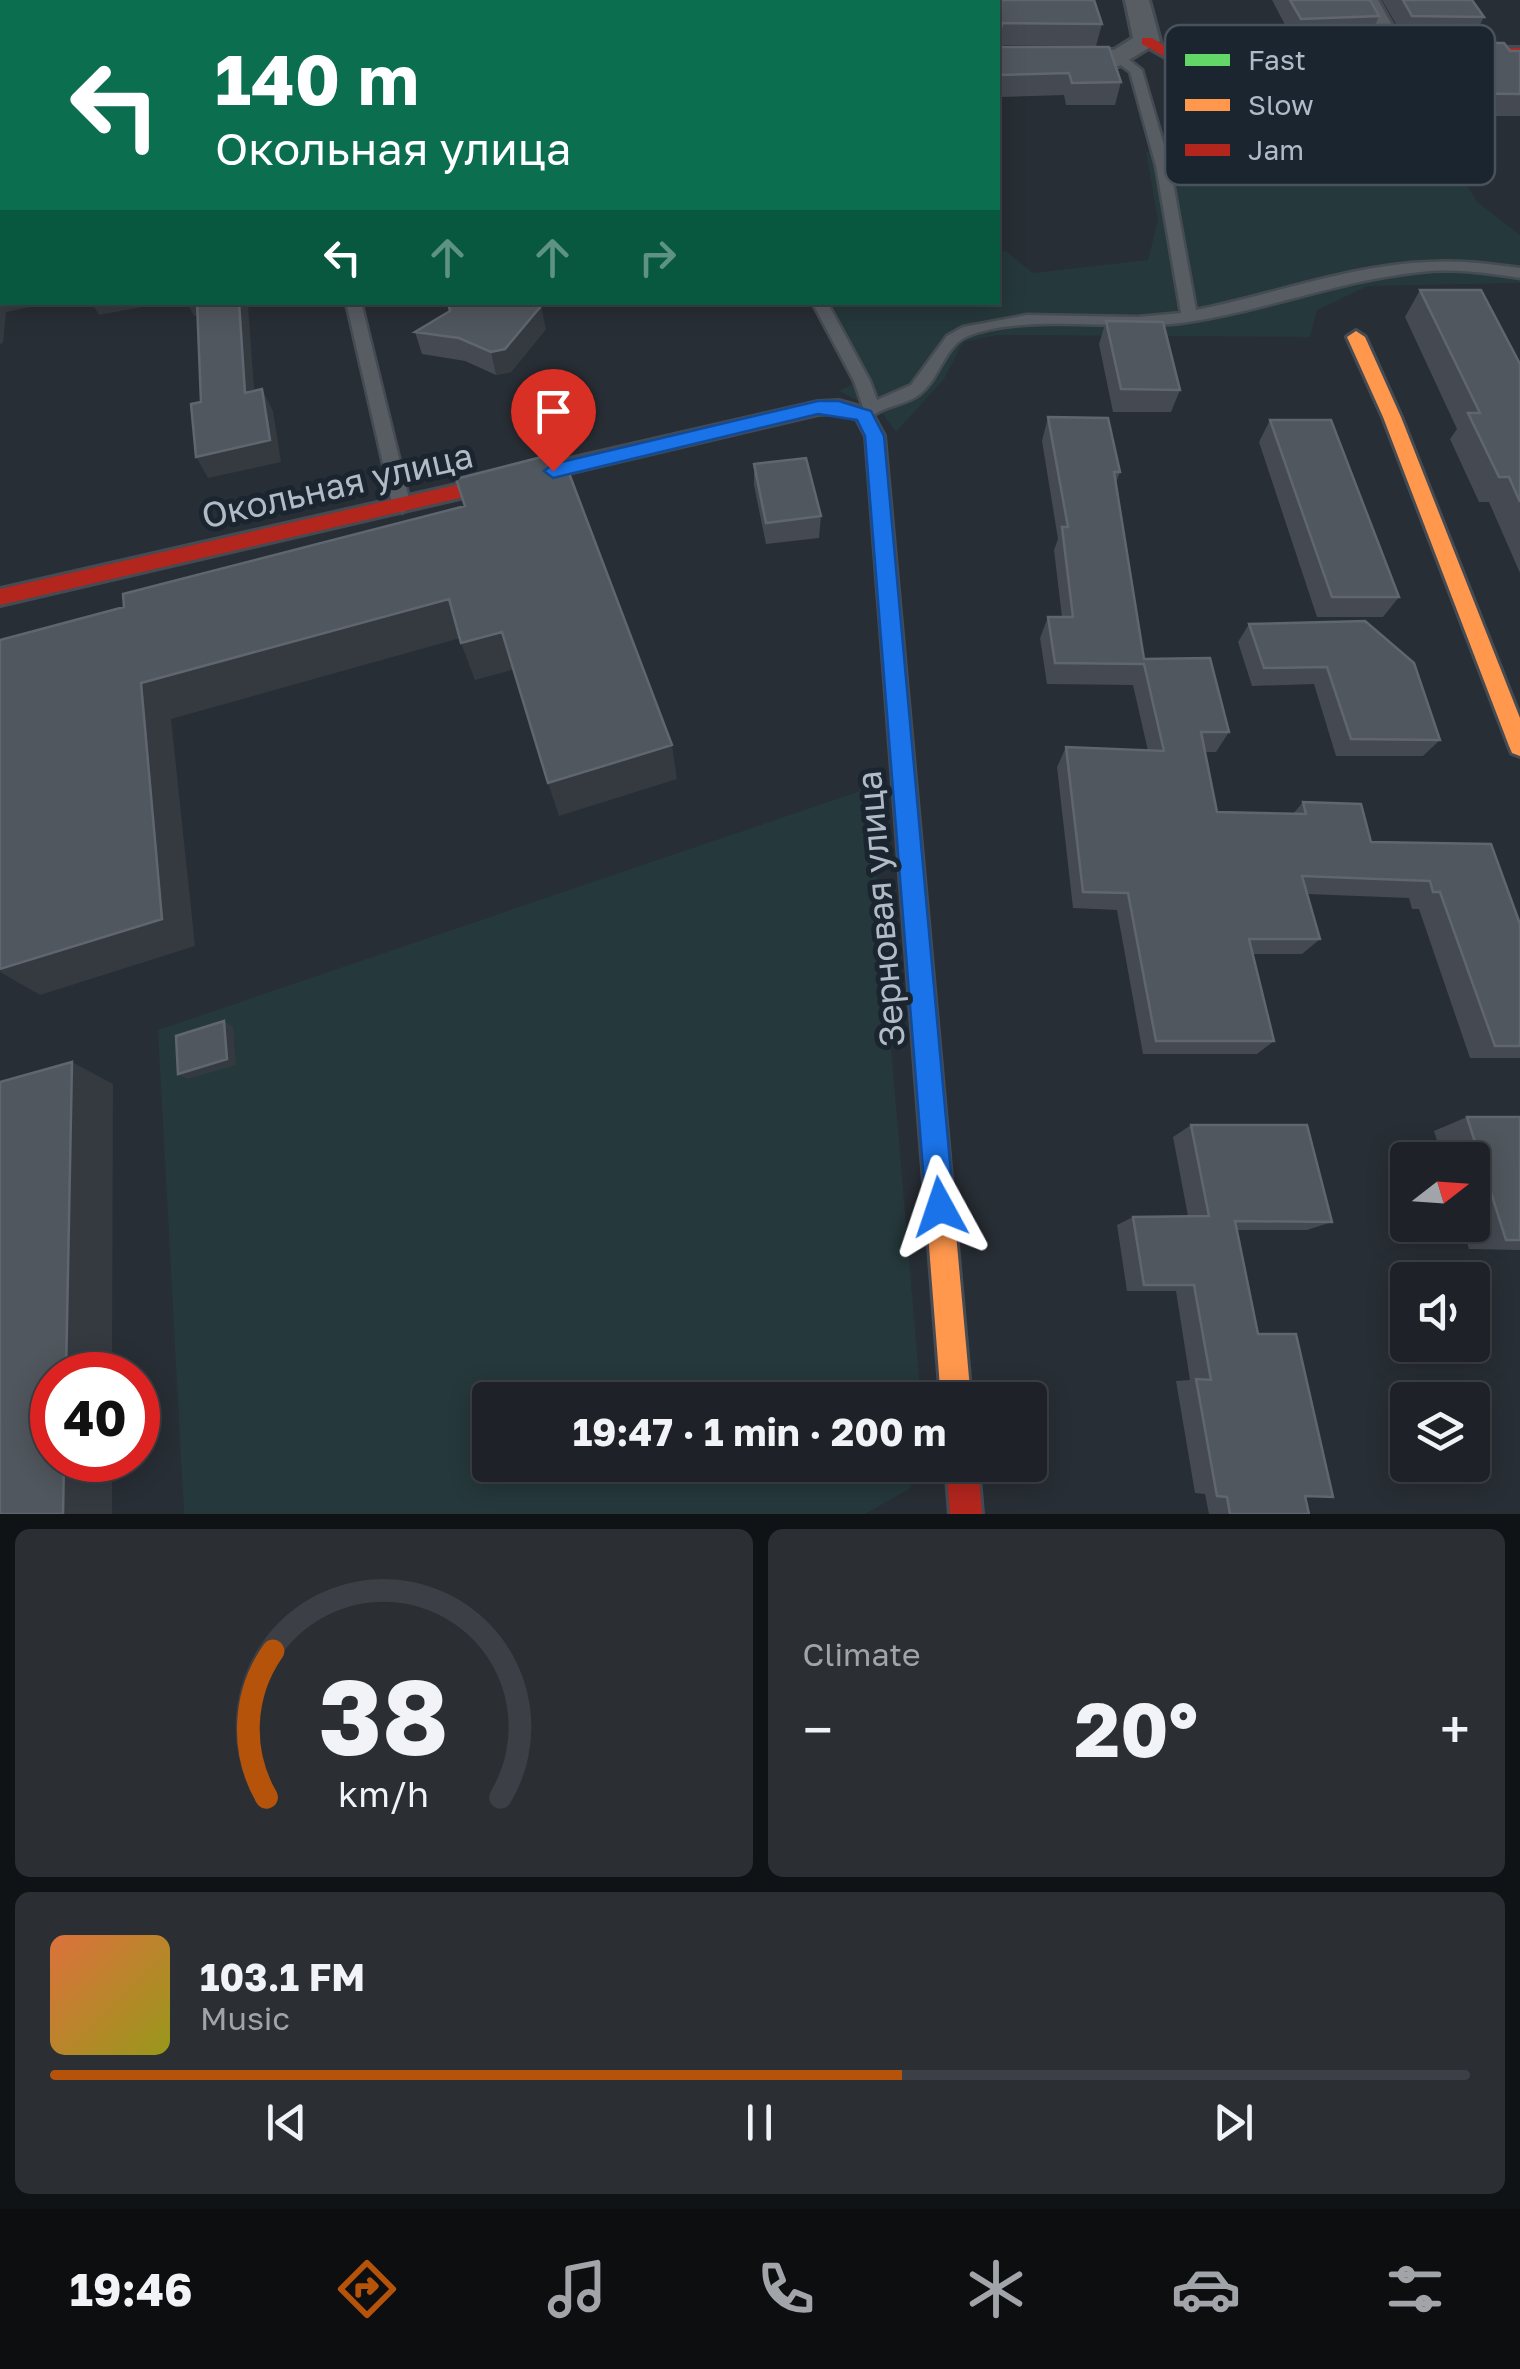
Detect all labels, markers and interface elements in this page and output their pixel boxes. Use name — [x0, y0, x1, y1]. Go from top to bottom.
legend — [1165, 25, 1495, 185]
text: 140 m — [215, 36, 419, 120]
icon: left — [50, 40, 180, 170]
text: Fast — [1248, 43, 1306, 76]
text: Slow — [1248, 88, 1314, 121]
text: Окольная улица — [215, 121, 571, 175]
text: Jam — [1248, 133, 1304, 166]
icon: left — [315, 230, 370, 285]
icon: ahead — [420, 230, 475, 285]
icon: ahead — [525, 230, 580, 285]
icon: right — [630, 230, 685, 285]
pin — [511, 369, 596, 472]
icon: arrive — [526, 384, 581, 439]
street label: Окольная улица — [197, 433, 477, 537]
street label: Зерновая улица — [847, 769, 913, 1049]
north arrow — [1390, 1142, 1490, 1242]
map controls — [1390, 1142, 1490, 1482]
position arrow — [888, 1155, 992, 1259]
button: sound — [1390, 1262, 1490, 1362]
speed limit sign: 40 — [30, 1352, 160, 1482]
button: layers — [1390, 1382, 1490, 1482]
text: 19:47 · 1 min · 200 m — [573, 1409, 946, 1454]
text: Climate — [803, 1635, 921, 1673]
text: 38 — [319, 1653, 449, 1778]
text: 20° — [1074, 1683, 1198, 1774]
text: − — [803, 1696, 833, 1762]
text: + — [1440, 1696, 1470, 1762]
text: km/h — [338, 1772, 429, 1815]
text: 103.1 FM — [200, 1954, 365, 1999]
text: Music — [200, 1999, 290, 2037]
icon: previous — [259, 2095, 314, 2150]
icon: pause — [732, 2095, 787, 2150]
icon: next — [1206, 2095, 1261, 2150]
icon: directions — [332, 2254, 402, 2324]
icon: music — [542, 2254, 612, 2324]
icon: phone — [751, 2254, 821, 2324]
icon: climate — [961, 2254, 1031, 2324]
icon: car — [1171, 2254, 1241, 2324]
icon: filters — [1380, 2254, 1450, 2324]
text: 19:46 — [70, 2262, 193, 2316]

